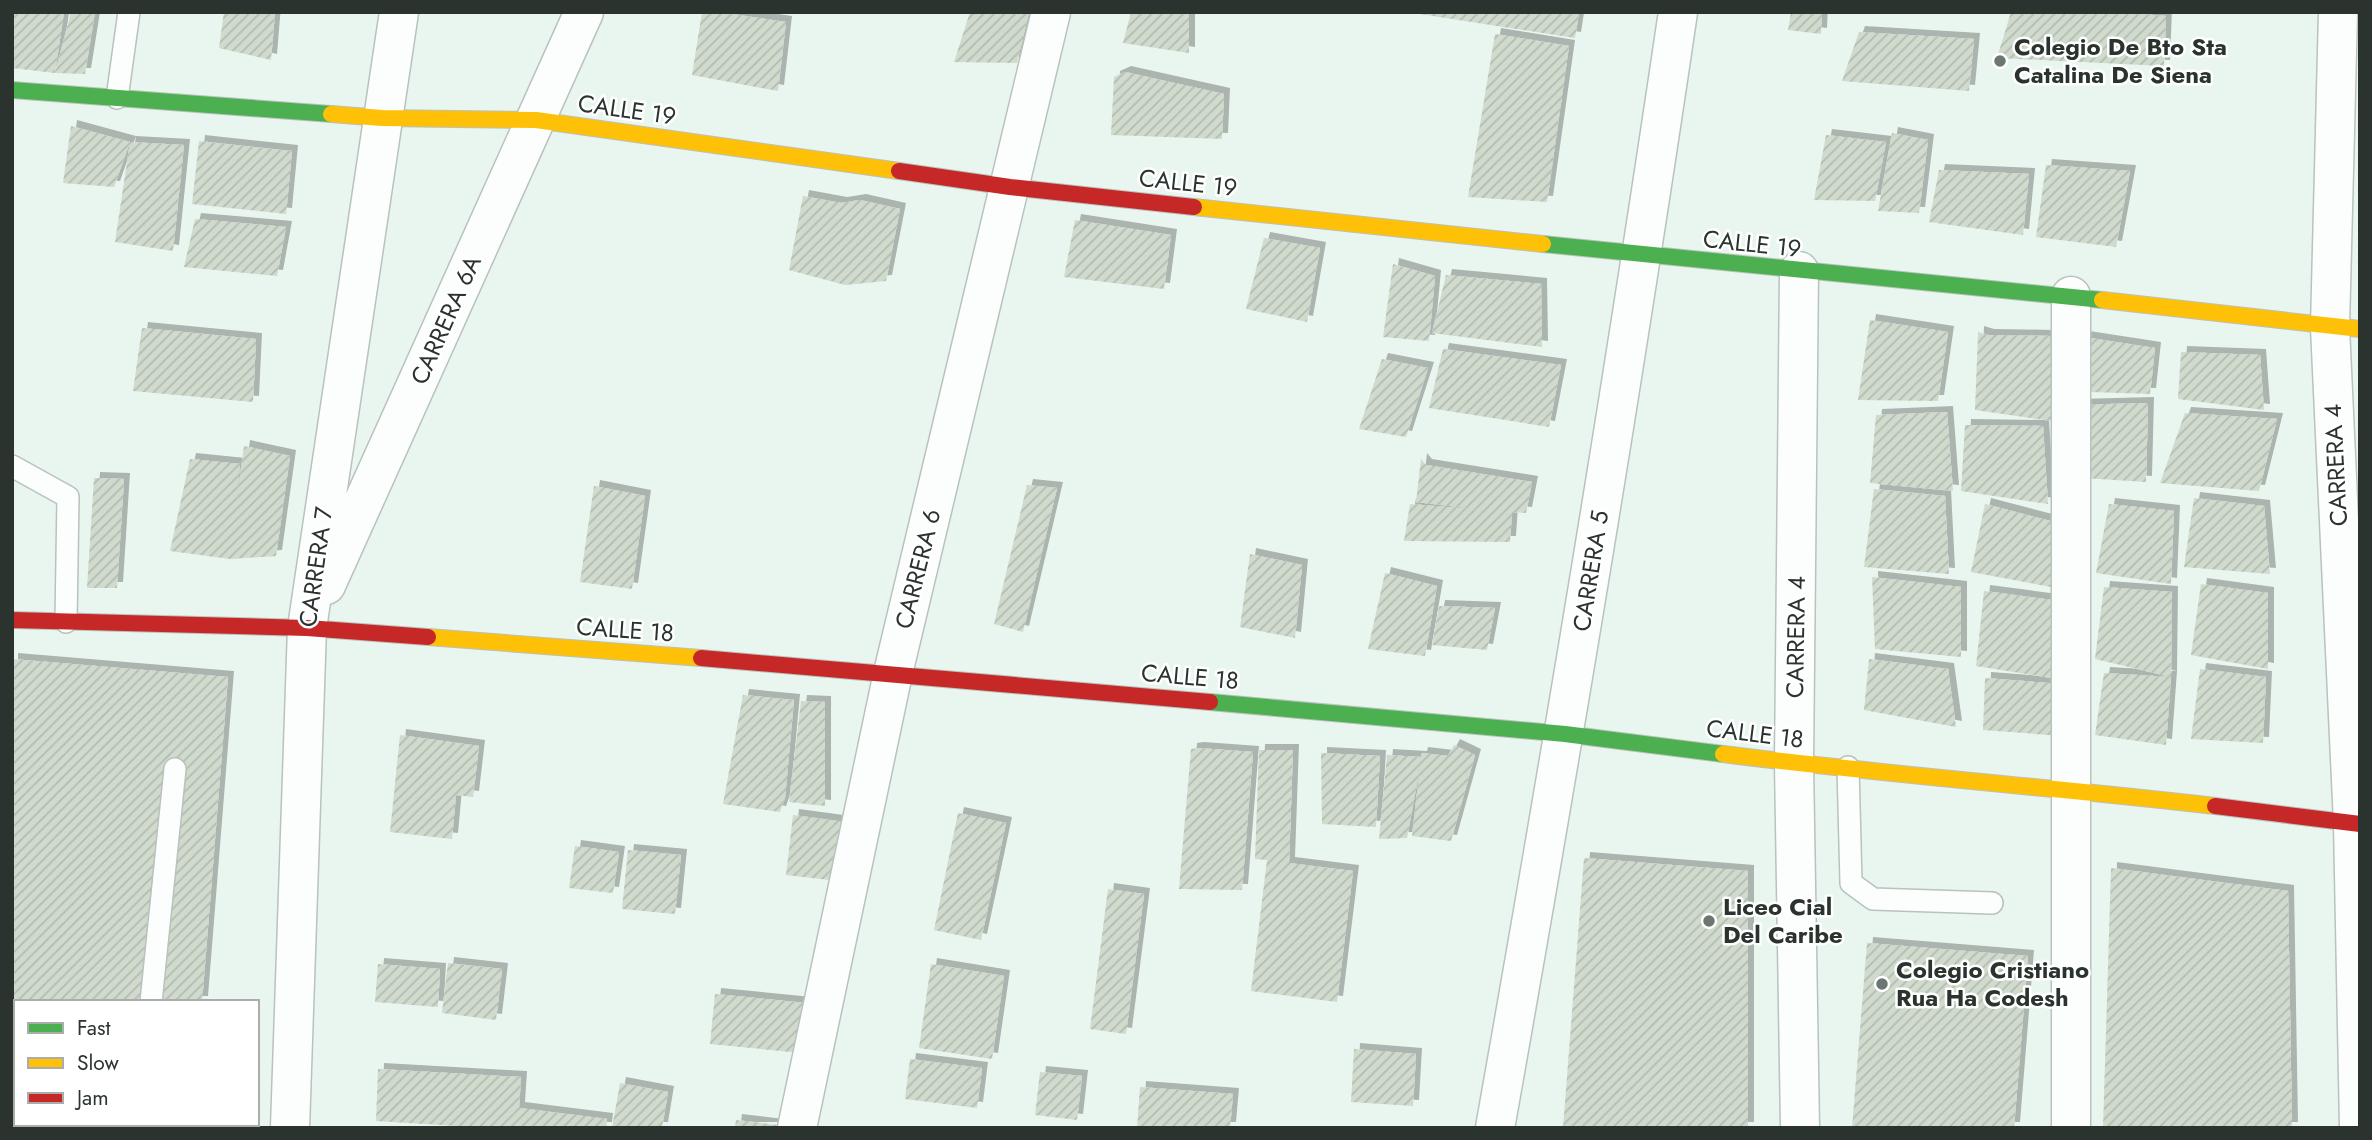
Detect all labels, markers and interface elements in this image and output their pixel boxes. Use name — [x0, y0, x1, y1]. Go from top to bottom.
place label: Colegio De Bto Sta Catalina De Siena — [2014, 29, 2227, 92]
marker: Colegio De Bto Sta Catalina De Siena — [1992, 53, 2008, 69]
street label: CALLE 19 — [576, 85, 678, 134]
street label: CALLE 19 — [1137, 160, 1239, 205]
street label: CALLE 19 — [1701, 221, 1803, 266]
street label: CARRERA 6A — [401, 249, 490, 390]
street label: CARRERA 4 — [2315, 403, 2356, 527]
street label: CARRERA 7 — [290, 504, 341, 629]
street label: CARRERA 6 — [886, 505, 949, 632]
street label: CARRERA 5 — [1564, 508, 1617, 634]
street label: CARRERA 4 — [1777, 575, 1814, 699]
street label: CALLE 18 — [575, 609, 675, 650]
street label: CALLE 18 — [1140, 655, 1240, 698]
street label: CALLE 18 — [1704, 710, 1806, 757]
place label: Liceo Cial Del Caribe — [1723, 889, 1843, 952]
marker: Liceo Cial Del Caribe — [1701, 913, 1717, 929]
place label: Colegio Cristiano Rua Ha Codesh — [1896, 952, 2089, 1015]
marker: Colegio Cristiano Rua Ha Codesh — [1874, 976, 1890, 992]
legend — [14, 1000, 259, 1126]
text: Fast — [77, 1013, 110, 1043]
text: Slow — [77, 1048, 119, 1078]
text: Jam — [74, 1083, 109, 1113]

